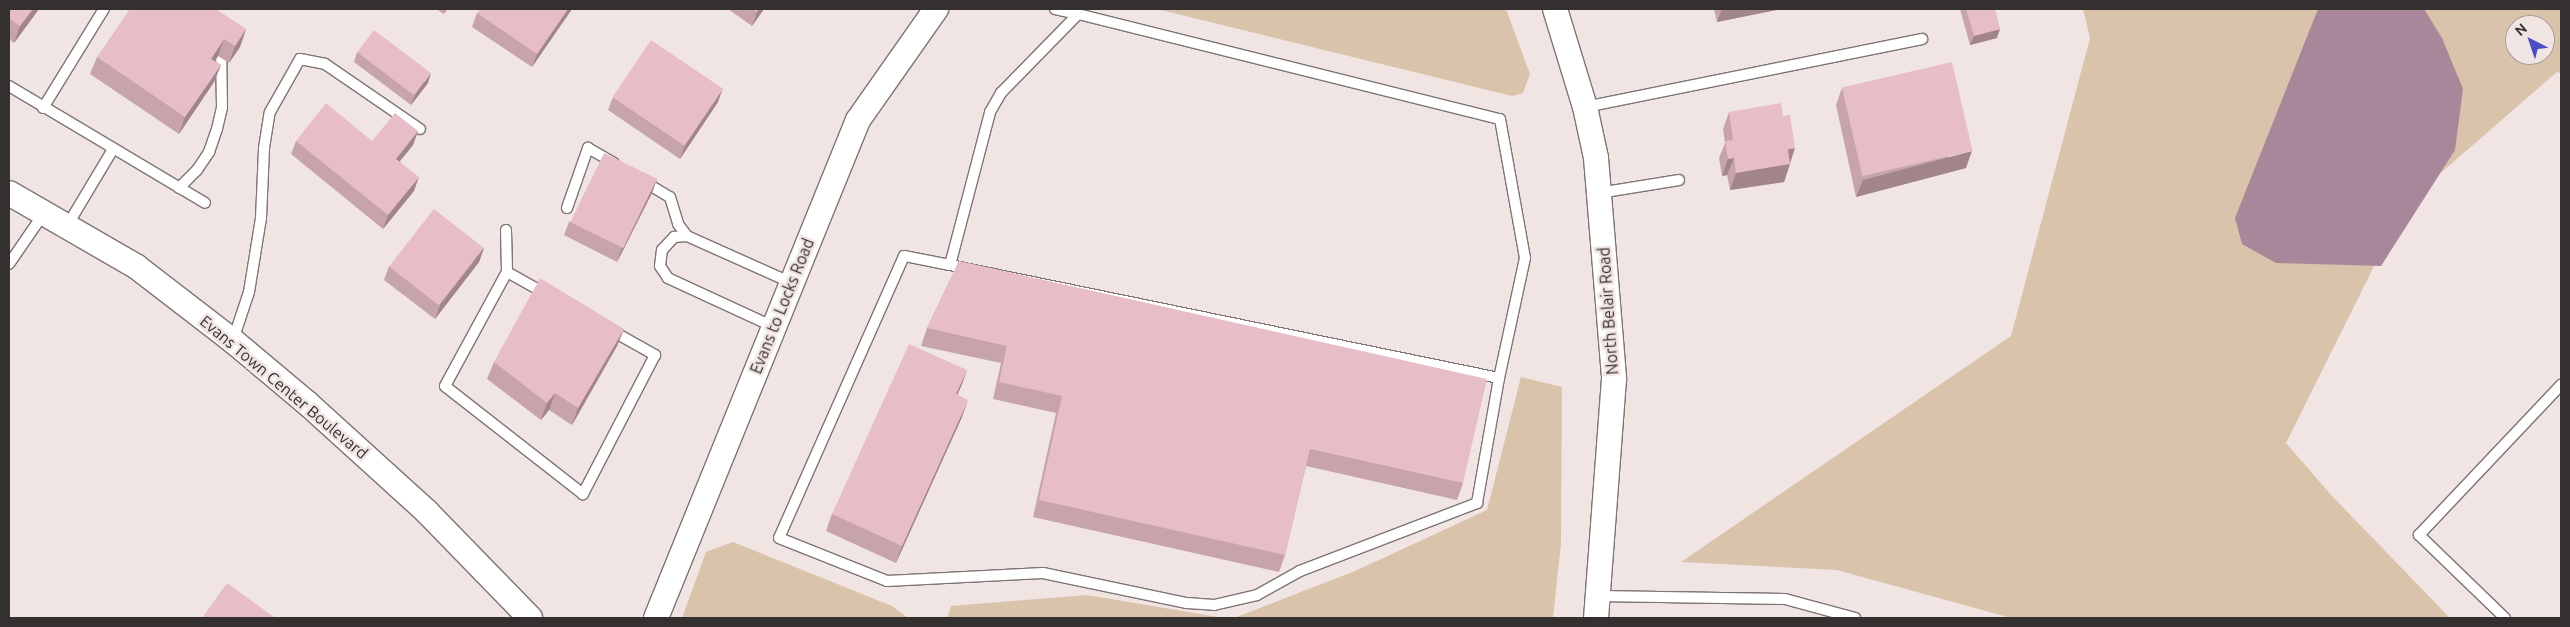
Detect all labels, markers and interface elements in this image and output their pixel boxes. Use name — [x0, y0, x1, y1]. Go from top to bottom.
north arrow — [2505, 15, 2555, 65]
text: N — [2512, 20, 2530, 39]
street label: Evans to Locks Road — [746, 235, 818, 377]
street label: North Belair Road — [1594, 247, 1622, 375]
street label: Evans Town Center Boulevard — [196, 311, 372, 463]

